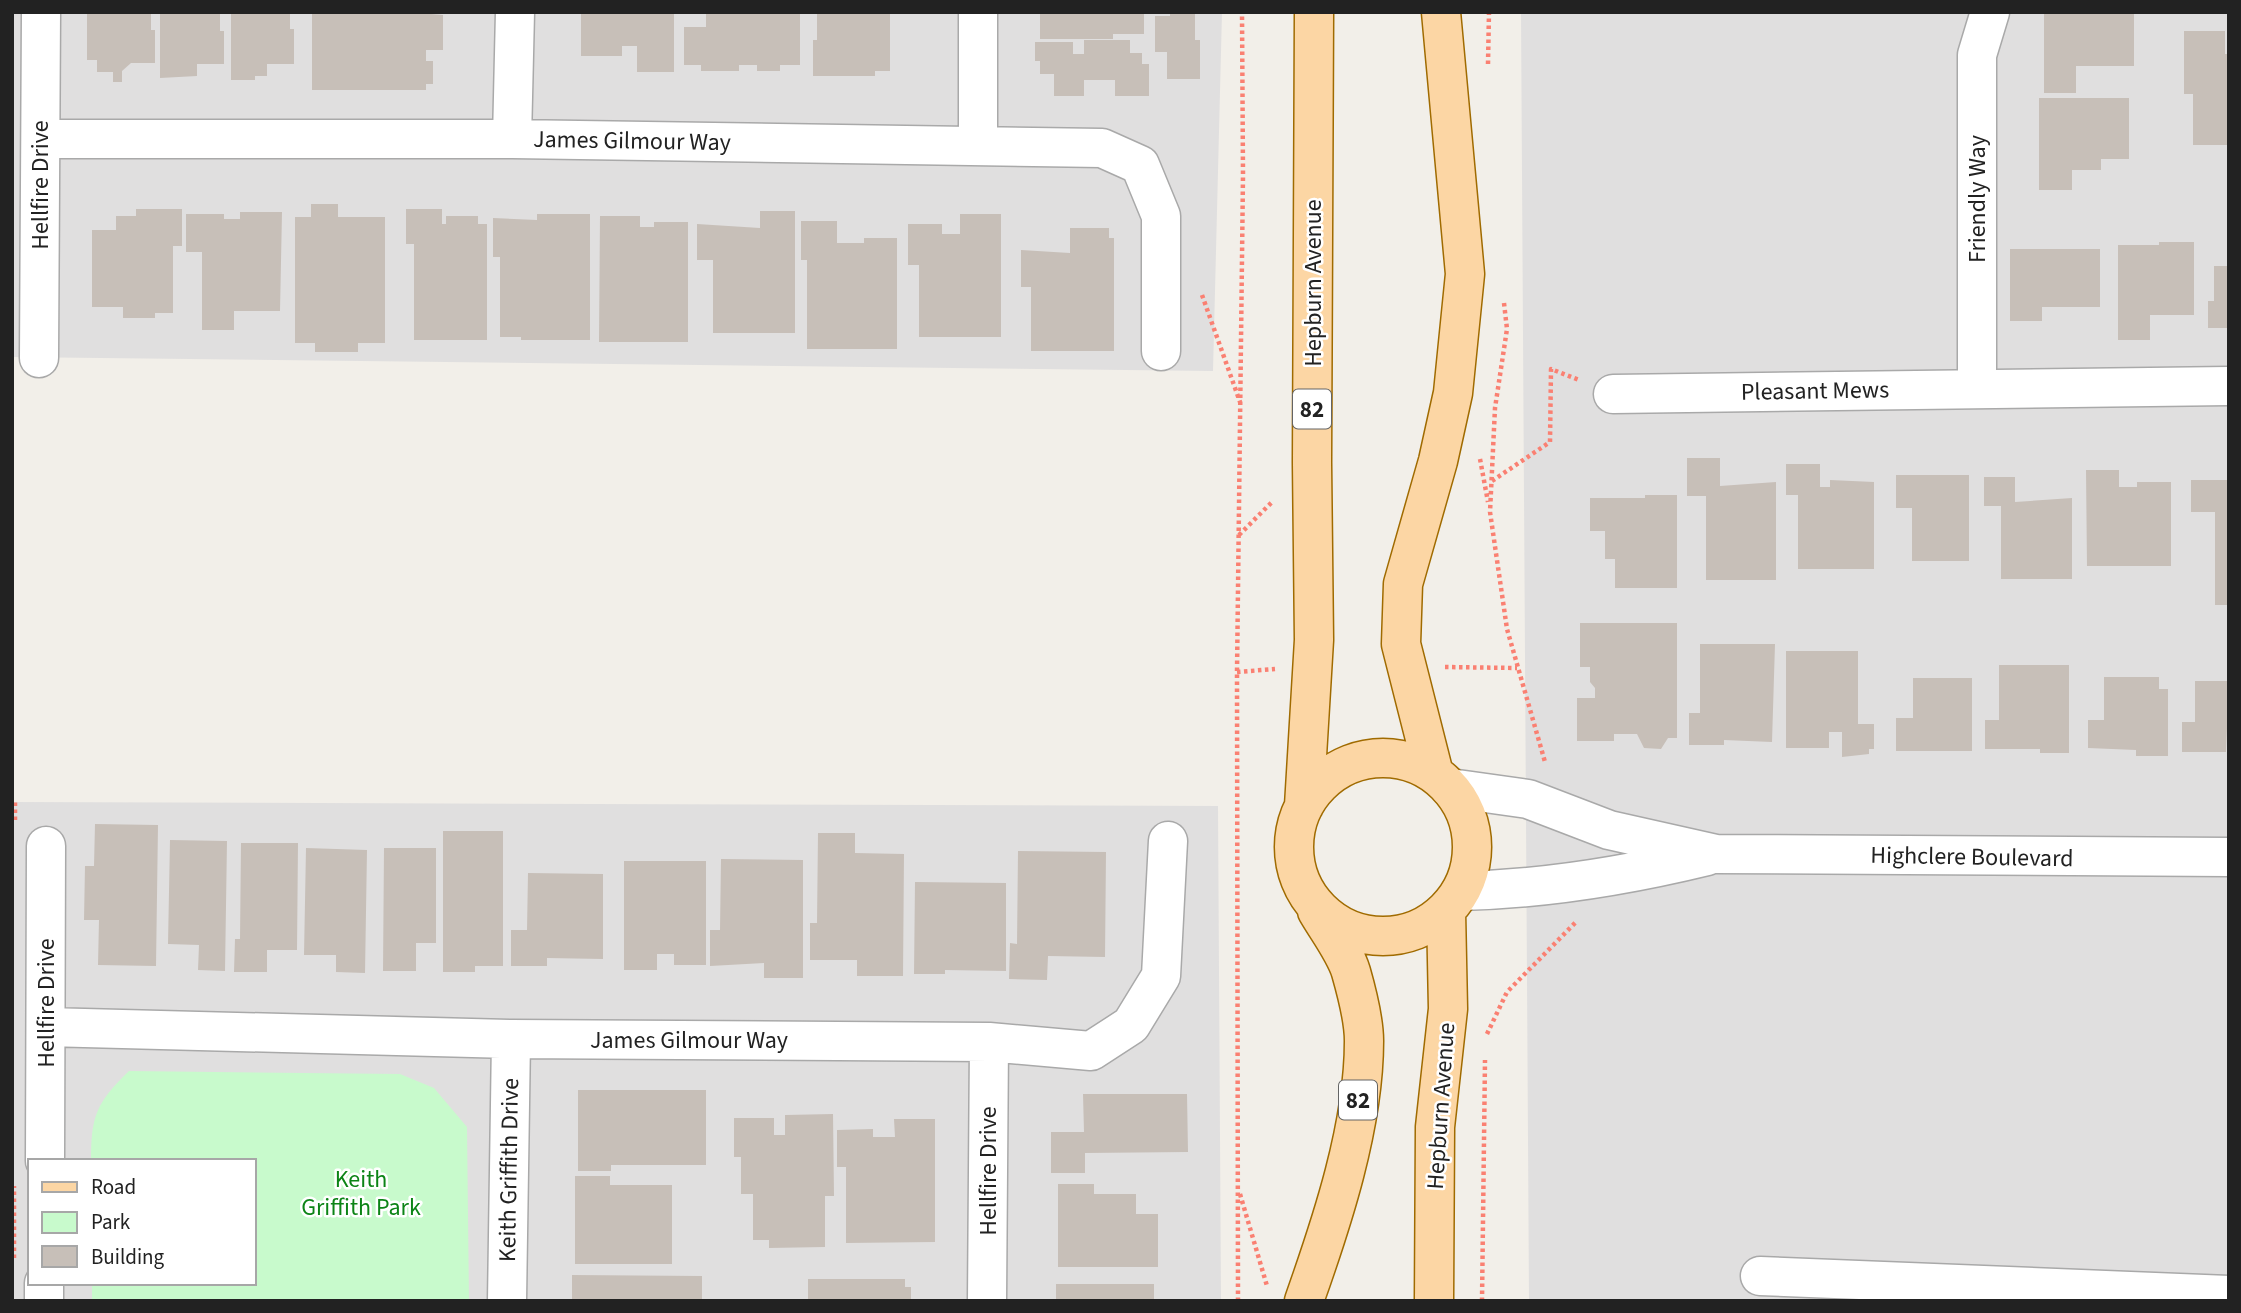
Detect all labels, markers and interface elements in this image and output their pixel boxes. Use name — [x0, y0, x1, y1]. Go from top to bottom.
street label: Hellfire Drive — [23, 120, 58, 250]
street label: James Gilmour Way — [533, 122, 731, 160]
street label: Friendly Way — [1960, 135, 1995, 263]
street label: Hepburn Avenue — [1296, 199, 1331, 367]
street label: Pleasant Mews — [1741, 372, 1889, 410]
road number: 82 — [1293, 390, 1331, 428]
street label: Highclere Boulevard — [1870, 838, 2074, 876]
street label: Hellfire Drive — [29, 938, 64, 1068]
street label: Hepburn Avenue — [1418, 1021, 1464, 1191]
street label: James Gilmour Way — [590, 1023, 788, 1058]
street label: Keith Griffith Drive — [490, 1078, 528, 1262]
road number: 82 — [1339, 1080, 1377, 1120]
street label: Hellfire Drive — [971, 1106, 1006, 1236]
legend — [28, 1159, 256, 1285]
park label: Keith Griffith Park — [301, 1162, 421, 1225]
text: Road — [91, 1172, 136, 1202]
text: Park — [91, 1207, 131, 1237]
text: Building — [91, 1242, 165, 1272]

